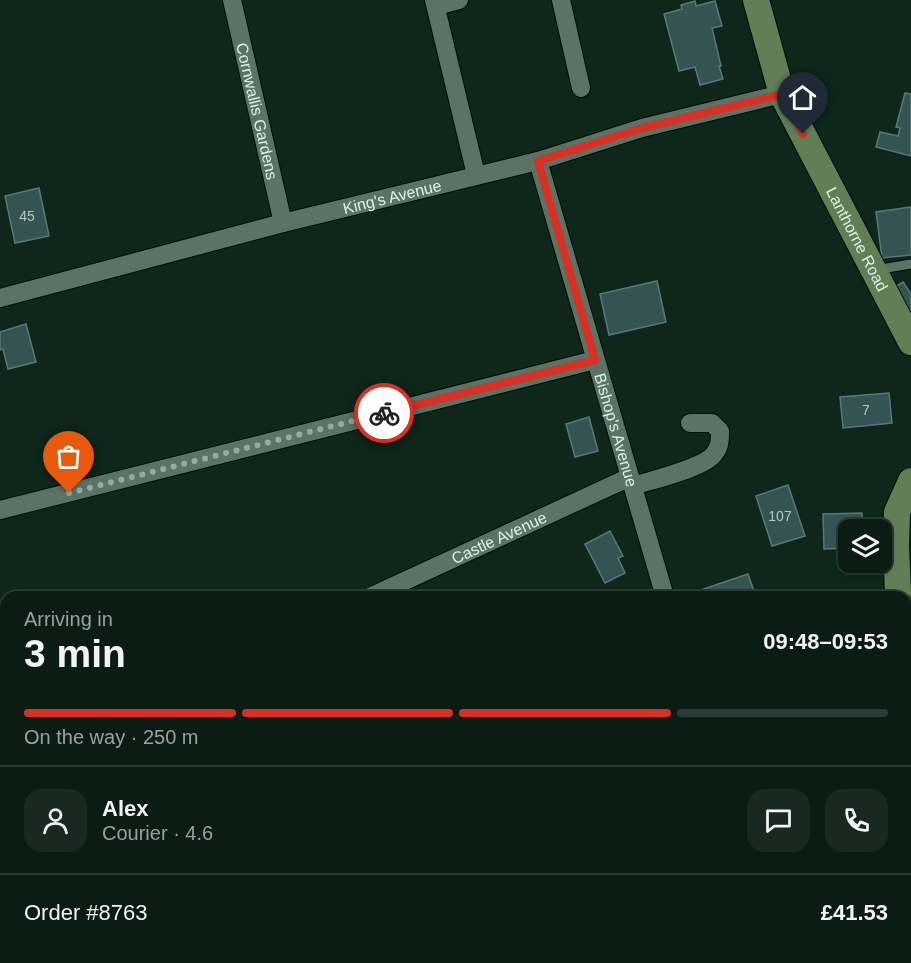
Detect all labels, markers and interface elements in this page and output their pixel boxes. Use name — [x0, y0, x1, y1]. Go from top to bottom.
street label: Cornwallis Gardens — [233, 41, 281, 181]
pin — [777, 72, 828, 134]
icon: home — [786, 81, 819, 114]
street label: King's Avenue — [341, 177, 443, 217]
street label: Lanthorne Road — [823, 184, 891, 294]
house number: 45 — [19, 208, 35, 224]
street label: Bishop's Avenue — [591, 371, 640, 489]
courier — [354, 383, 414, 443]
icon: bike — [368, 397, 401, 430]
house number: 7 — [862, 402, 870, 418]
pin — [43, 431, 94, 493]
icon: bag — [52, 440, 85, 473]
house number: 107 — [768, 508, 792, 524]
street label: Castle Avenue — [449, 509, 550, 567]
map controls — [838, 519, 892, 573]
button: layers — [838, 519, 892, 573]
text: Arriving in — [24, 608, 113, 630]
text: 09:48–09:53 — [763, 629, 888, 654]
text: 3 min — [24, 632, 126, 675]
text: On the way · 250 m — [24, 726, 199, 748]
button: person — [24, 789, 87, 852]
button: chat — [747, 789, 810, 852]
button: phone — [825, 789, 888, 852]
text: Alex — [102, 796, 148, 821]
text: Courier · 4.6 — [102, 822, 213, 844]
text: Order #8763 — [24, 900, 148, 925]
text: £41.53 — [821, 900, 888, 925]

